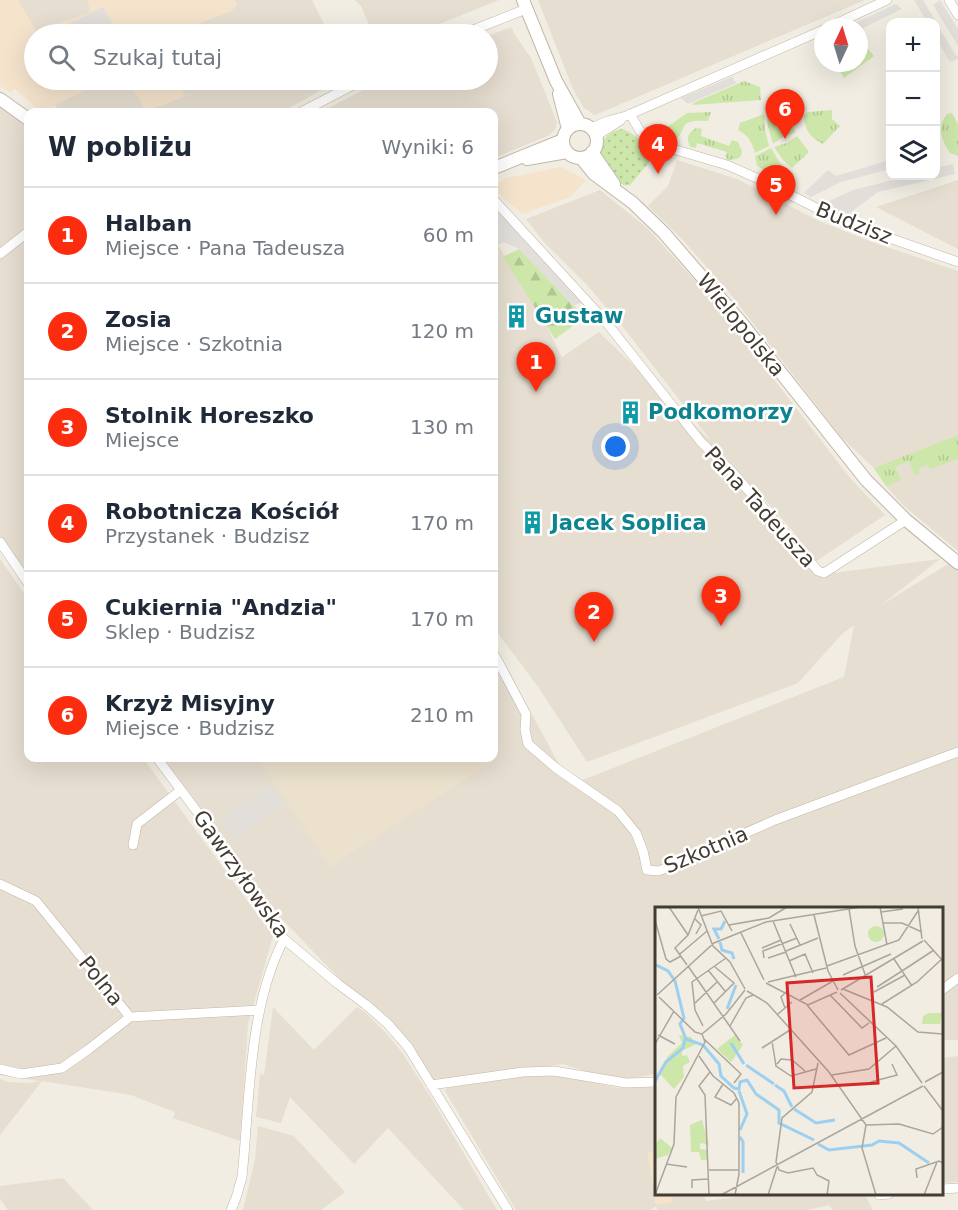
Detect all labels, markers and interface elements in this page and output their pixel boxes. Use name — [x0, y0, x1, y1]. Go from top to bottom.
north arrow — [814, 18, 868, 72]
map controls — [886, 18, 940, 180]
button: + — [886, 18, 940, 72]
search box — [24, 24, 498, 90]
icon: search — [45, 41, 78, 74]
text: Szukaj tutaj — [93, 45, 222, 70]
button: − — [886, 72, 940, 126]
pin: 6 — [766, 90, 804, 139]
pin: 4 — [638, 124, 678, 174]
button: layers — [886, 126, 940, 180]
text: W pobliżu — [48, 132, 192, 162]
text: Wyniki: 6 — [382, 135, 474, 159]
pin: 5 — [756, 166, 796, 215]
street label: Budzisz — [812, 197, 896, 249]
text: Halban — [105, 211, 192, 236]
text: 1 — [61, 223, 74, 247]
text: 60 m — [423, 223, 474, 247]
text: Miejsce · Pana Tadeusza — [105, 236, 345, 260]
street label: Wielopolska — [692, 269, 790, 381]
building icon: Gustaw — [504, 303, 530, 329]
place label: Gustaw — [535, 304, 623, 328]
text: Zosia — [105, 307, 172, 332]
text: 2 — [61, 319, 74, 343]
text: 120 m — [410, 319, 474, 343]
text: Miejsce · Szkotnia — [105, 332, 283, 356]
pin: 1 — [516, 342, 556, 392]
building icon: Podkomorzy — [617, 399, 643, 425]
place label: Podkomorzy — [648, 400, 794, 424]
text: Stolnik Horeszko — [105, 403, 314, 428]
text: 3 — [61, 415, 74, 439]
text: 130 m — [410, 415, 474, 439]
text: Miejsce — [105, 428, 179, 452]
your location — [601, 432, 630, 461]
street label: Pana Tadeusza — [700, 442, 820, 572]
text: Robotnicza Kościół — [105, 499, 339, 524]
building icon: Jacek Soplica — [520, 510, 546, 536]
text: 4 — [61, 511, 74, 535]
text: 170 m — [410, 511, 474, 535]
place label: Jacek Soplica — [549, 511, 707, 535]
text: Przystanek · Budzisz — [105, 524, 309, 548]
pin: 3 — [702, 576, 740, 626]
pin: 2 — [574, 592, 614, 642]
text: Cukiernia "Andzia" — [105, 595, 337, 620]
text: 5 — [61, 607, 74, 631]
text: 170 m — [410, 607, 474, 631]
text: Sklep · Budzisz — [105, 620, 255, 644]
text: Krzyż Misyjny — [105, 691, 275, 716]
text: 6 — [61, 703, 74, 727]
text: 210 m — [410, 703, 474, 727]
text: Miejsce · Budzisz — [105, 716, 275, 740]
street label: Gawrzyłowska — [188, 806, 294, 942]
street label: Szkotnia — [660, 822, 752, 878]
inset map — [655, 907, 943, 1195]
street label: Polna — [74, 951, 128, 1011]

